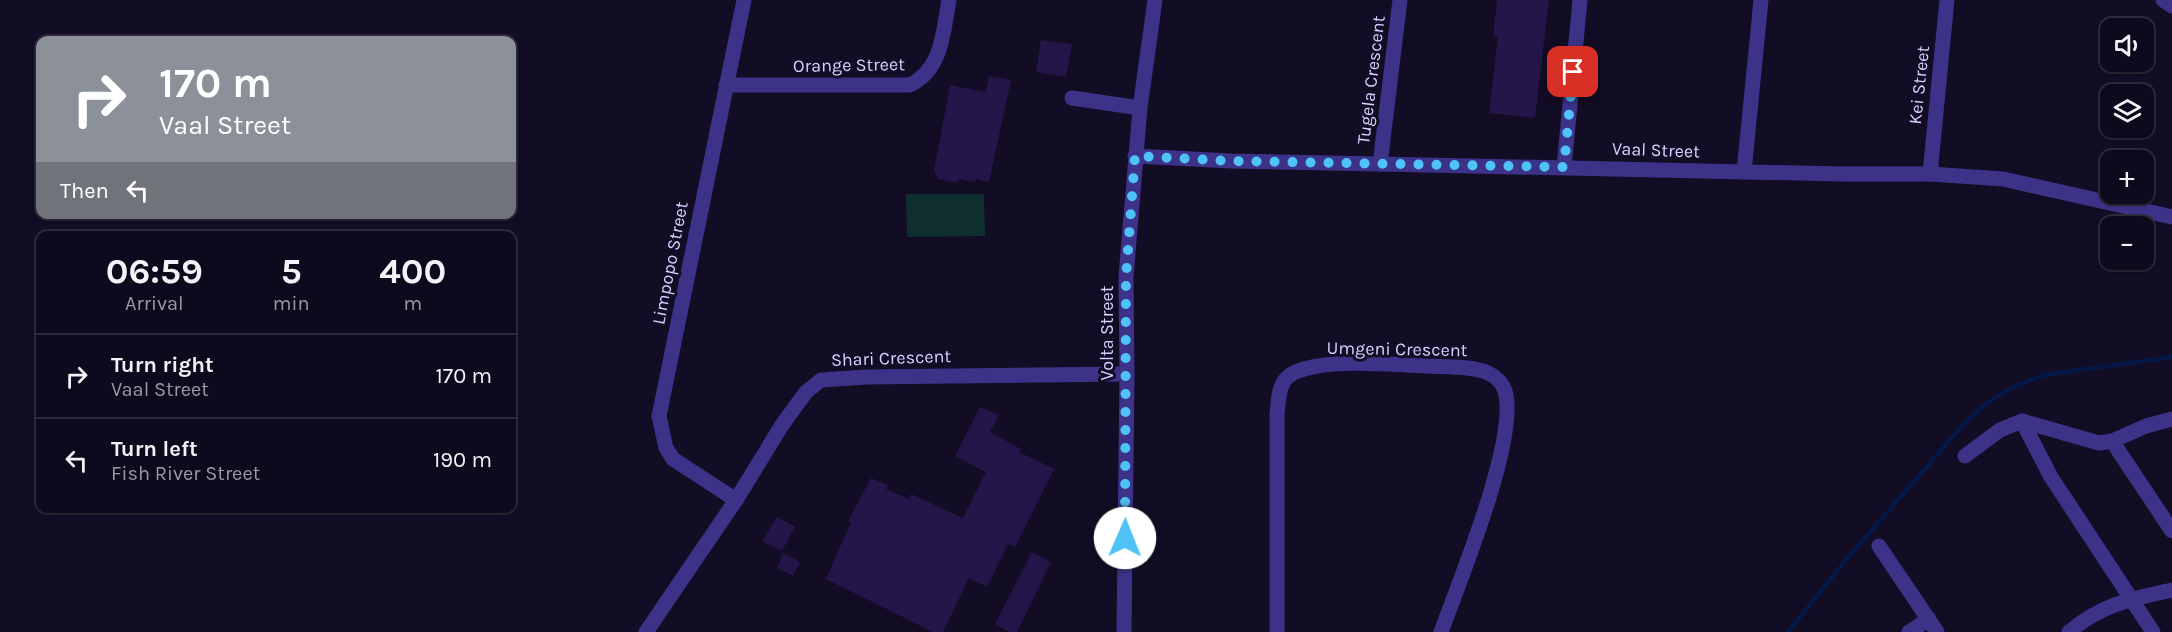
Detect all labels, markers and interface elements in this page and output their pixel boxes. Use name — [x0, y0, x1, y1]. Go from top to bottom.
street label: Tugela Crescent — [1352, 14, 1390, 146]
map controls — [2100, 18, 2154, 270]
button: sound — [2100, 18, 2154, 72]
street label: Kei Street — [1904, 44, 1934, 126]
pin — [1547, 46, 1598, 97]
street label: Orange Street — [793, 53, 905, 77]
icon: arrive — [1556, 55, 1589, 88]
text: 170 m — [159, 58, 272, 108]
icon: right — [60, 60, 138, 138]
button: layers — [2100, 84, 2154, 138]
text: Vaal Street — [159, 109, 291, 141]
street label: Vaal Street — [1612, 137, 1701, 163]
button: + — [2100, 150, 2154, 204]
icon: left — [121, 174, 154, 207]
text: Then — [60, 178, 109, 204]
street label: Limpopo Street — [647, 199, 693, 326]
button: − — [2100, 216, 2154, 270]
text: 06:59 — [106, 250, 203, 292]
text: 5 — [281, 250, 302, 292]
text: 400 — [379, 250, 446, 292]
street label: Volta Street — [1096, 285, 1118, 380]
text: Arrival — [125, 292, 184, 315]
text: min — [273, 292, 310, 315]
text: m — [403, 292, 422, 315]
street label: Umgeni Crescent — [1326, 337, 1468, 361]
street label: Shari Crescent — [831, 345, 952, 371]
text: Turn right — [111, 352, 214, 378]
icon: right — [60, 360, 93, 393]
text: 170 m — [436, 363, 492, 389]
text: Vaal Street — [111, 378, 209, 401]
text: Turn left — [111, 436, 198, 462]
icon: left — [60, 444, 93, 477]
text: 190 m — [433, 447, 492, 473]
text: Fish River Street — [111, 462, 260, 485]
position arrow — [1093, 506, 1157, 570]

